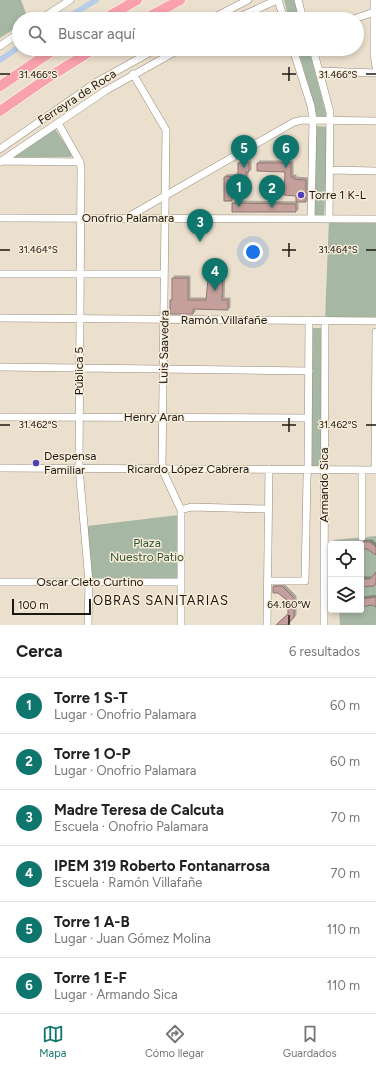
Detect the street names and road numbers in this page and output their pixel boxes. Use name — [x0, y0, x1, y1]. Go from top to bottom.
street label: Ferreyra de Roca — [35, 66, 119, 128]
street label: Onofrio Palamara — [82, 211, 174, 225]
street label: Luis Saavedra — [156, 310, 172, 384]
street label: Ramón Villafañe — [181, 313, 268, 327]
street label: Pública 5 — [72, 347, 86, 395]
street label: Henry Aran — [124, 410, 185, 424]
street label: Armando Sica — [317, 448, 331, 522]
street label: Ricardo López Cabrera — [127, 462, 249, 476]
street label: Oscar Cleto Curtino — [36, 575, 144, 589]

